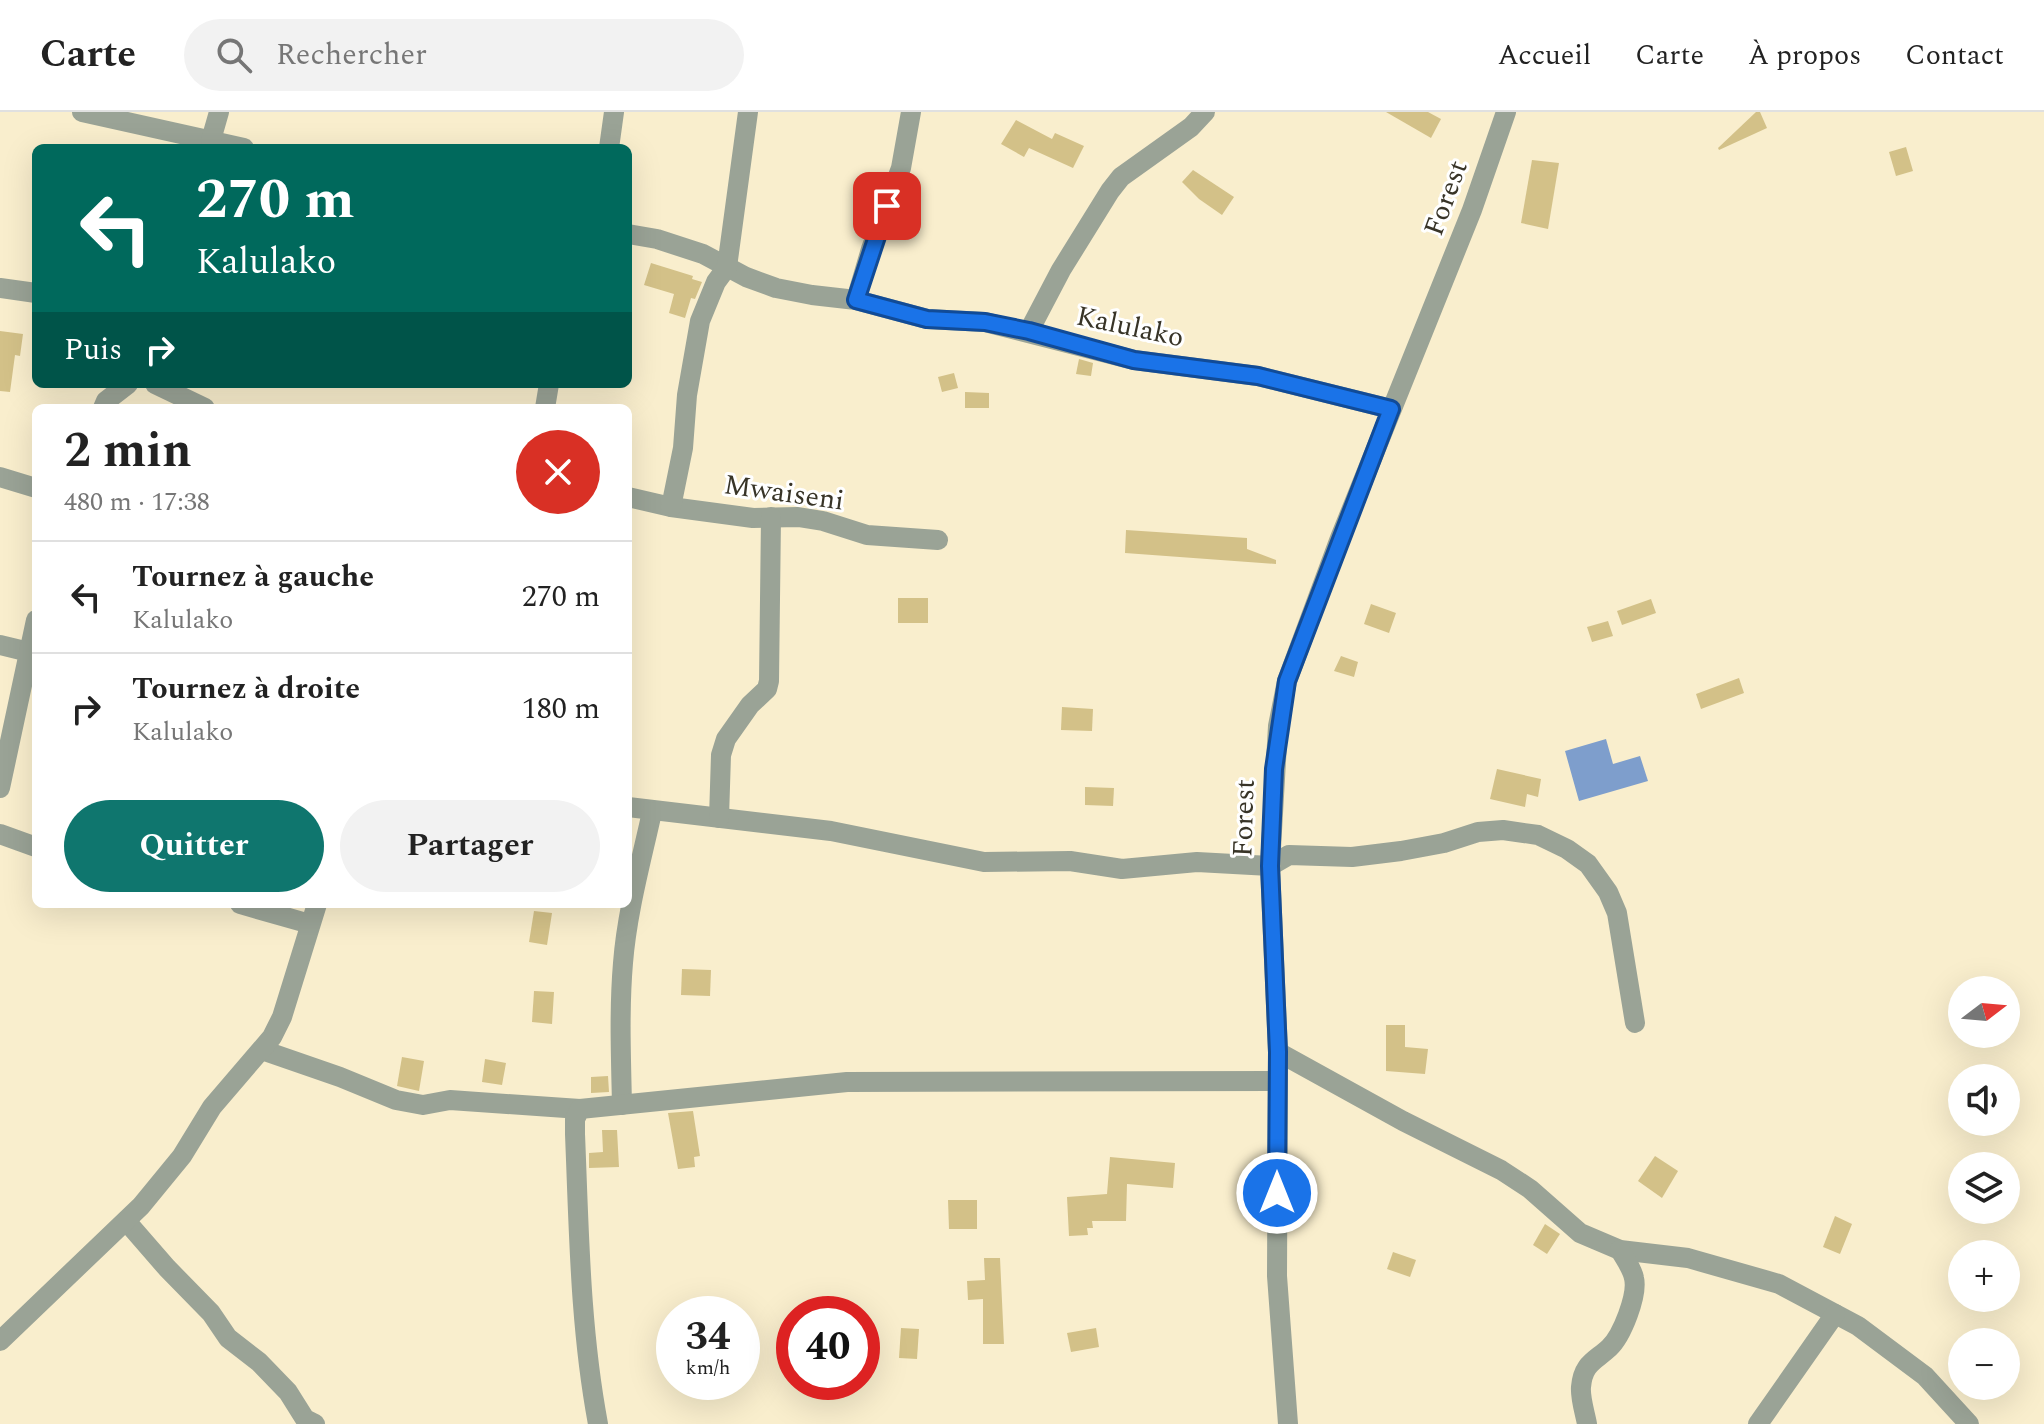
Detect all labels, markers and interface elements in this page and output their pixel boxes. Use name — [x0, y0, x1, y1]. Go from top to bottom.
search box — [184, 19, 744, 91]
text: Carte — [40, 26, 136, 84]
text: Rechercher — [276, 32, 427, 78]
icon: search — [212, 33, 256, 77]
text: Accueil — [1498, 34, 1591, 77]
text: Carte — [1635, 34, 1704, 77]
text: À propos — [1748, 34, 1861, 77]
text: Contact — [1905, 34, 2004, 77]
street label: Forest — [1412, 154, 1480, 242]
text: 270 m — [196, 158, 355, 243]
pin — [853, 172, 921, 240]
icon: left — [64, 176, 168, 280]
icon: arrive — [865, 184, 909, 228]
text: Kalulako — [196, 235, 336, 290]
street label: Kalulako — [1072, 295, 1188, 359]
text: Puis — [64, 327, 122, 373]
icon: right — [138, 328, 182, 372]
text: 2 min — [64, 415, 192, 488]
button: close — [516, 430, 600, 514]
street label: Mwaiseni — [721, 463, 847, 523]
text: 480 m · 17:38 — [64, 482, 210, 522]
text: Tournez à gauche — [132, 554, 374, 600]
text: 270 m — [522, 574, 600, 620]
icon: left — [64, 575, 108, 619]
text: Kalulako — [132, 600, 233, 640]
text: Tournez à droite — [132, 666, 360, 712]
text: 180 m — [522, 686, 600, 732]
icon: right — [64, 687, 108, 731]
text: Kalulako — [132, 712, 233, 752]
street label: Forest — [1221, 778, 1267, 858]
button: Quitter — [64, 800, 324, 892]
button: Partager — [340, 800, 600, 892]
north arrow — [1948, 976, 2020, 1048]
map controls — [1948, 976, 2020, 1400]
button: sound — [1948, 1064, 2020, 1136]
position arrow — [1235, 1151, 1319, 1235]
button: layers — [1948, 1152, 2020, 1224]
button: + — [1948, 1240, 2020, 1312]
speed limit sign: 40 — [776, 1296, 880, 1400]
text: 34 — [686, 1307, 730, 1368]
button: − — [1948, 1328, 2020, 1400]
text: km/h — [686, 1353, 731, 1383]

